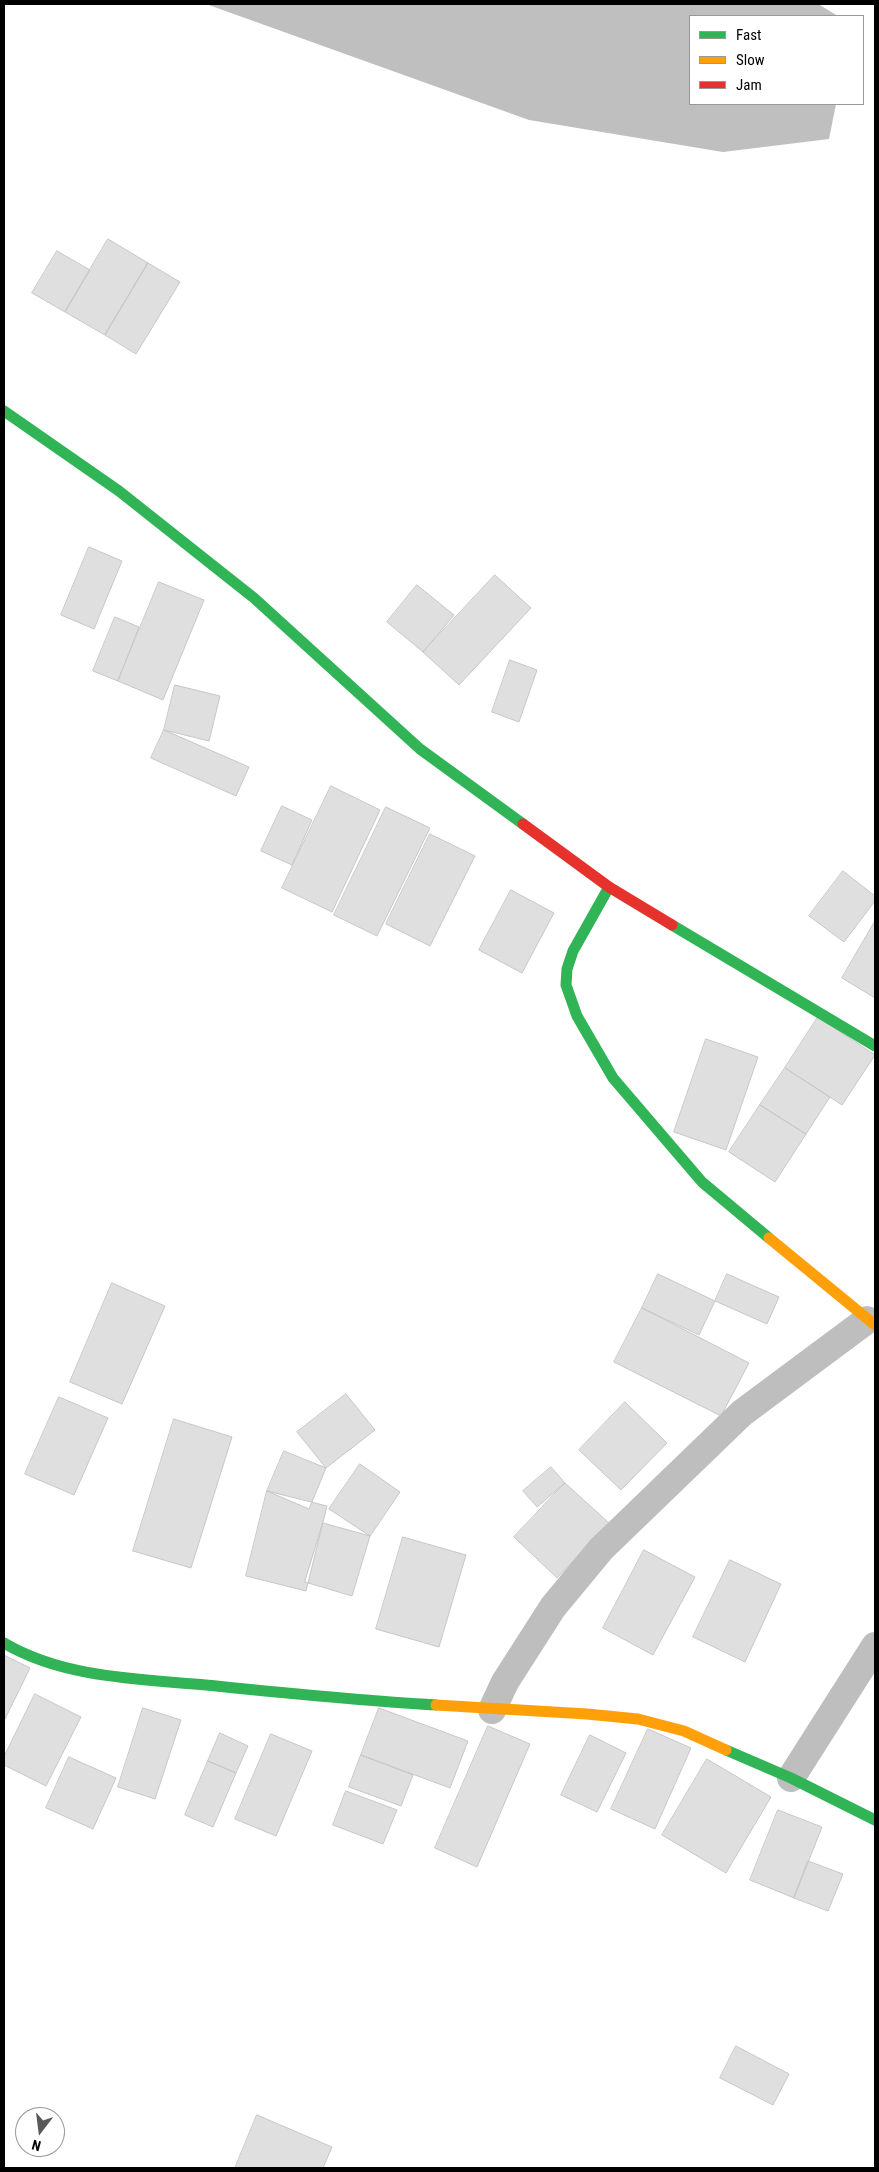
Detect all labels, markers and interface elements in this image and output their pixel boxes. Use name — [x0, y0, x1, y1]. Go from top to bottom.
legend — [689, 15, 864, 105]
text: Fast — [736, 26, 761, 44]
text: Slow — [736, 51, 765, 69]
text: Jam — [736, 76, 762, 94]
north arrow — [15, 2107, 65, 2157]
text: N — [30, 2137, 43, 2154]

